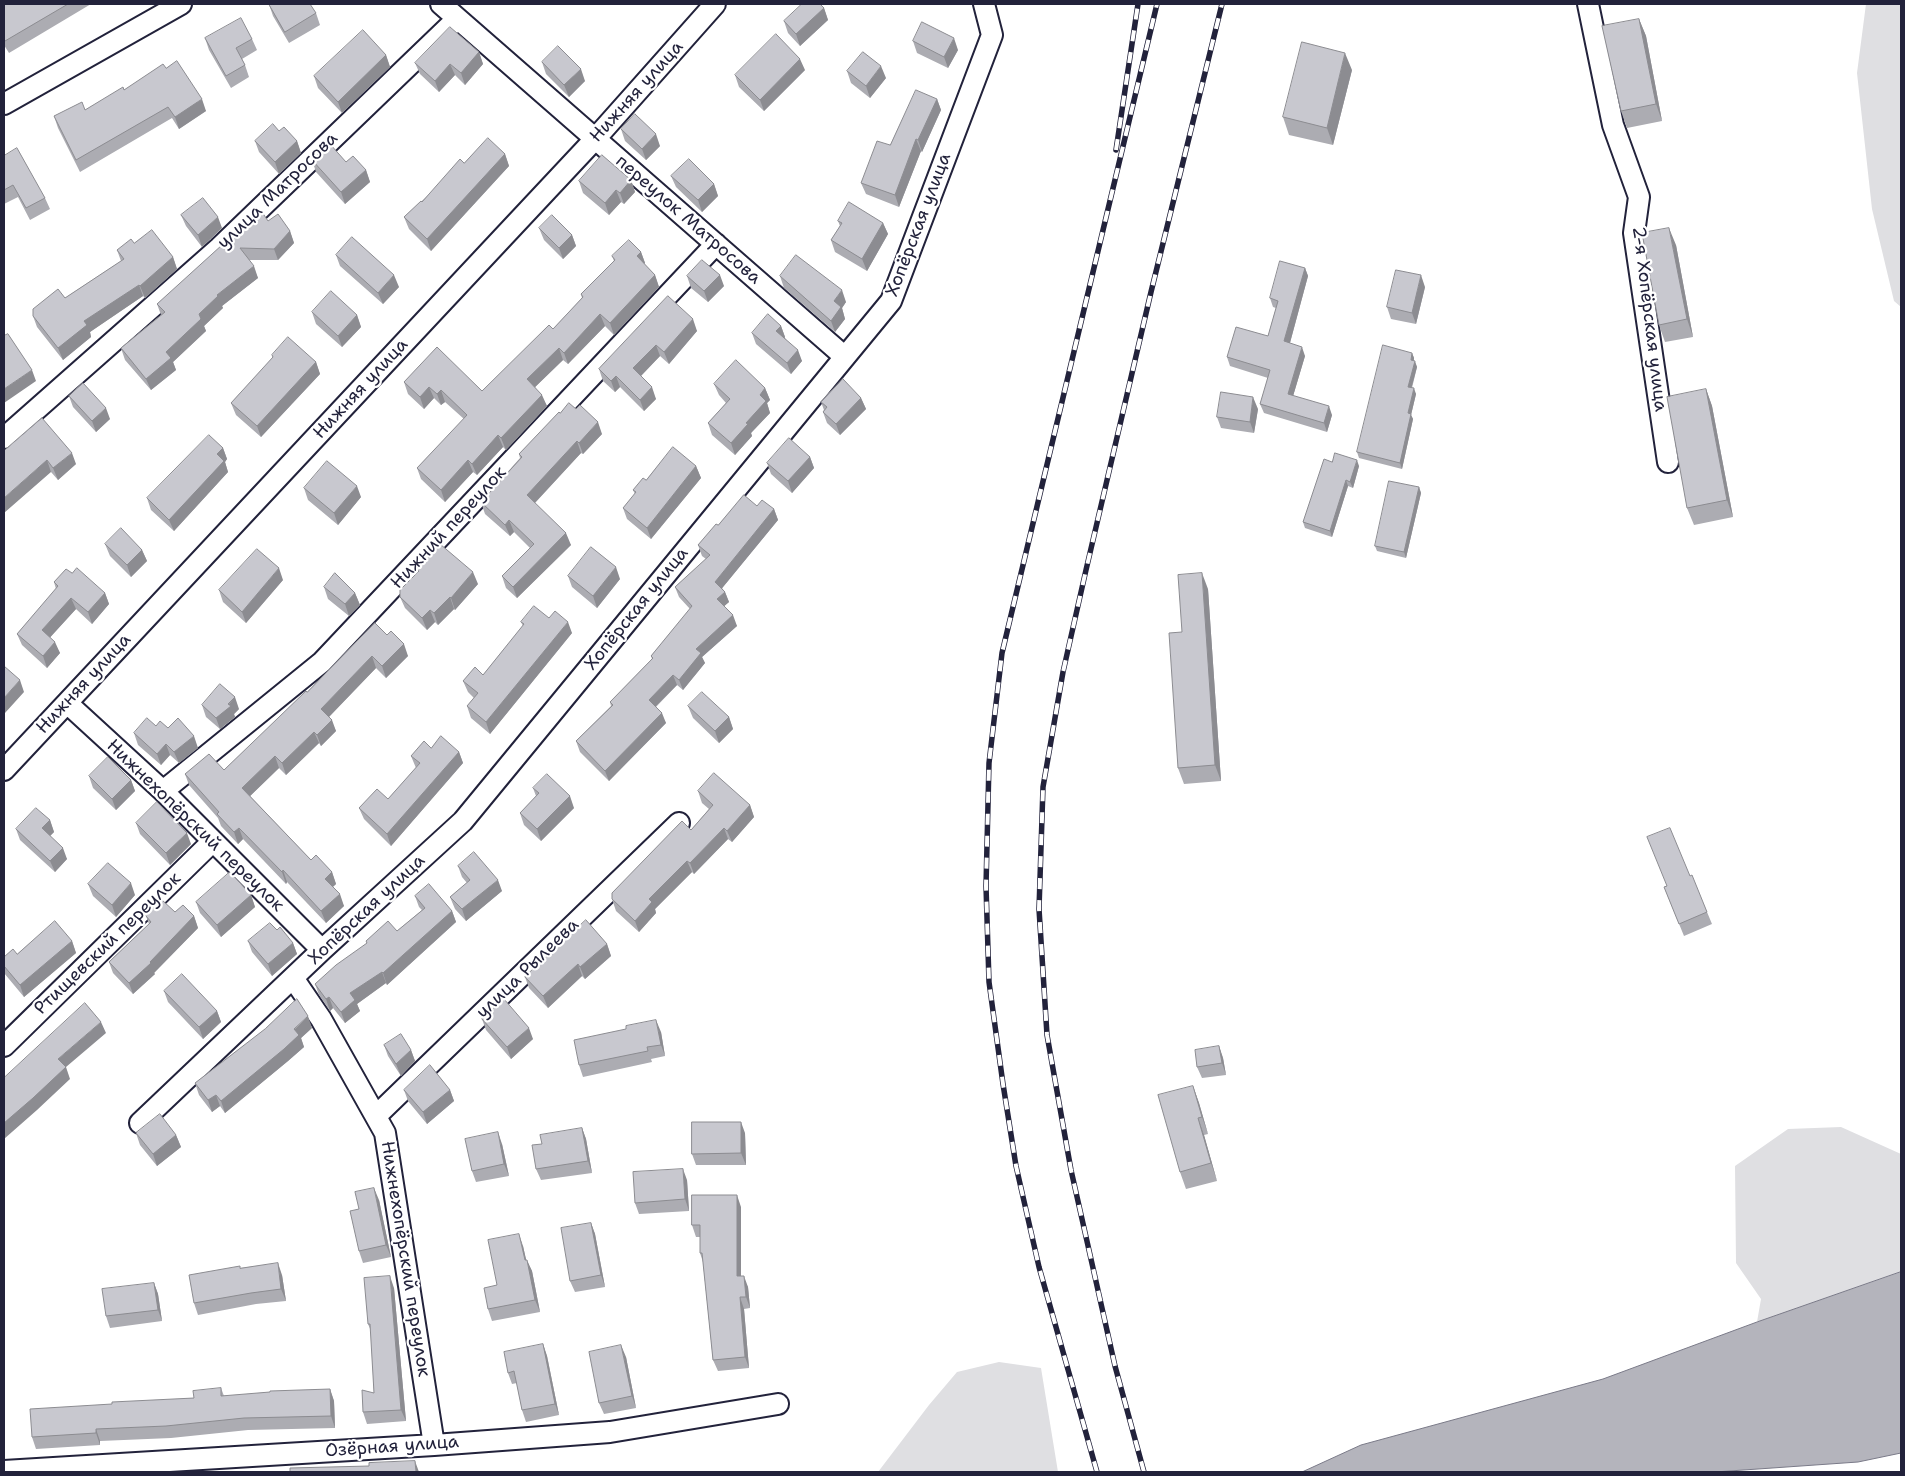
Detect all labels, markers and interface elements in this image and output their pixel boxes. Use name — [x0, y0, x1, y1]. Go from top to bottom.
street label: Нижняя улица — [586, 37, 688, 147]
street label: улица Матросова — [213, 128, 343, 254]
street label: Хопёрская улица — [882, 150, 956, 300]
street label: переулок Матросова — [611, 151, 765, 289]
street label: 2-я Хопёрская улица — [1627, 225, 1671, 413]
street label: Нижняя улица — [309, 334, 413, 444]
street label: Нижний переулок — [387, 462, 511, 594]
street label: Хопёрская улица — [581, 543, 693, 675]
street label: Нижняя улица — [32, 629, 136, 739]
street label: Нижнехопёрский переулок — [102, 735, 288, 917]
street label: Хопёрская улица — [304, 850, 430, 970]
street label: Ртищевский переулок — [30, 868, 186, 1020]
street label: улица Рылеева — [472, 915, 584, 1023]
street label: Нижнехопёрский переулок — [376, 1140, 434, 1378]
street label: Озёрная улица — [324, 1432, 460, 1462]

